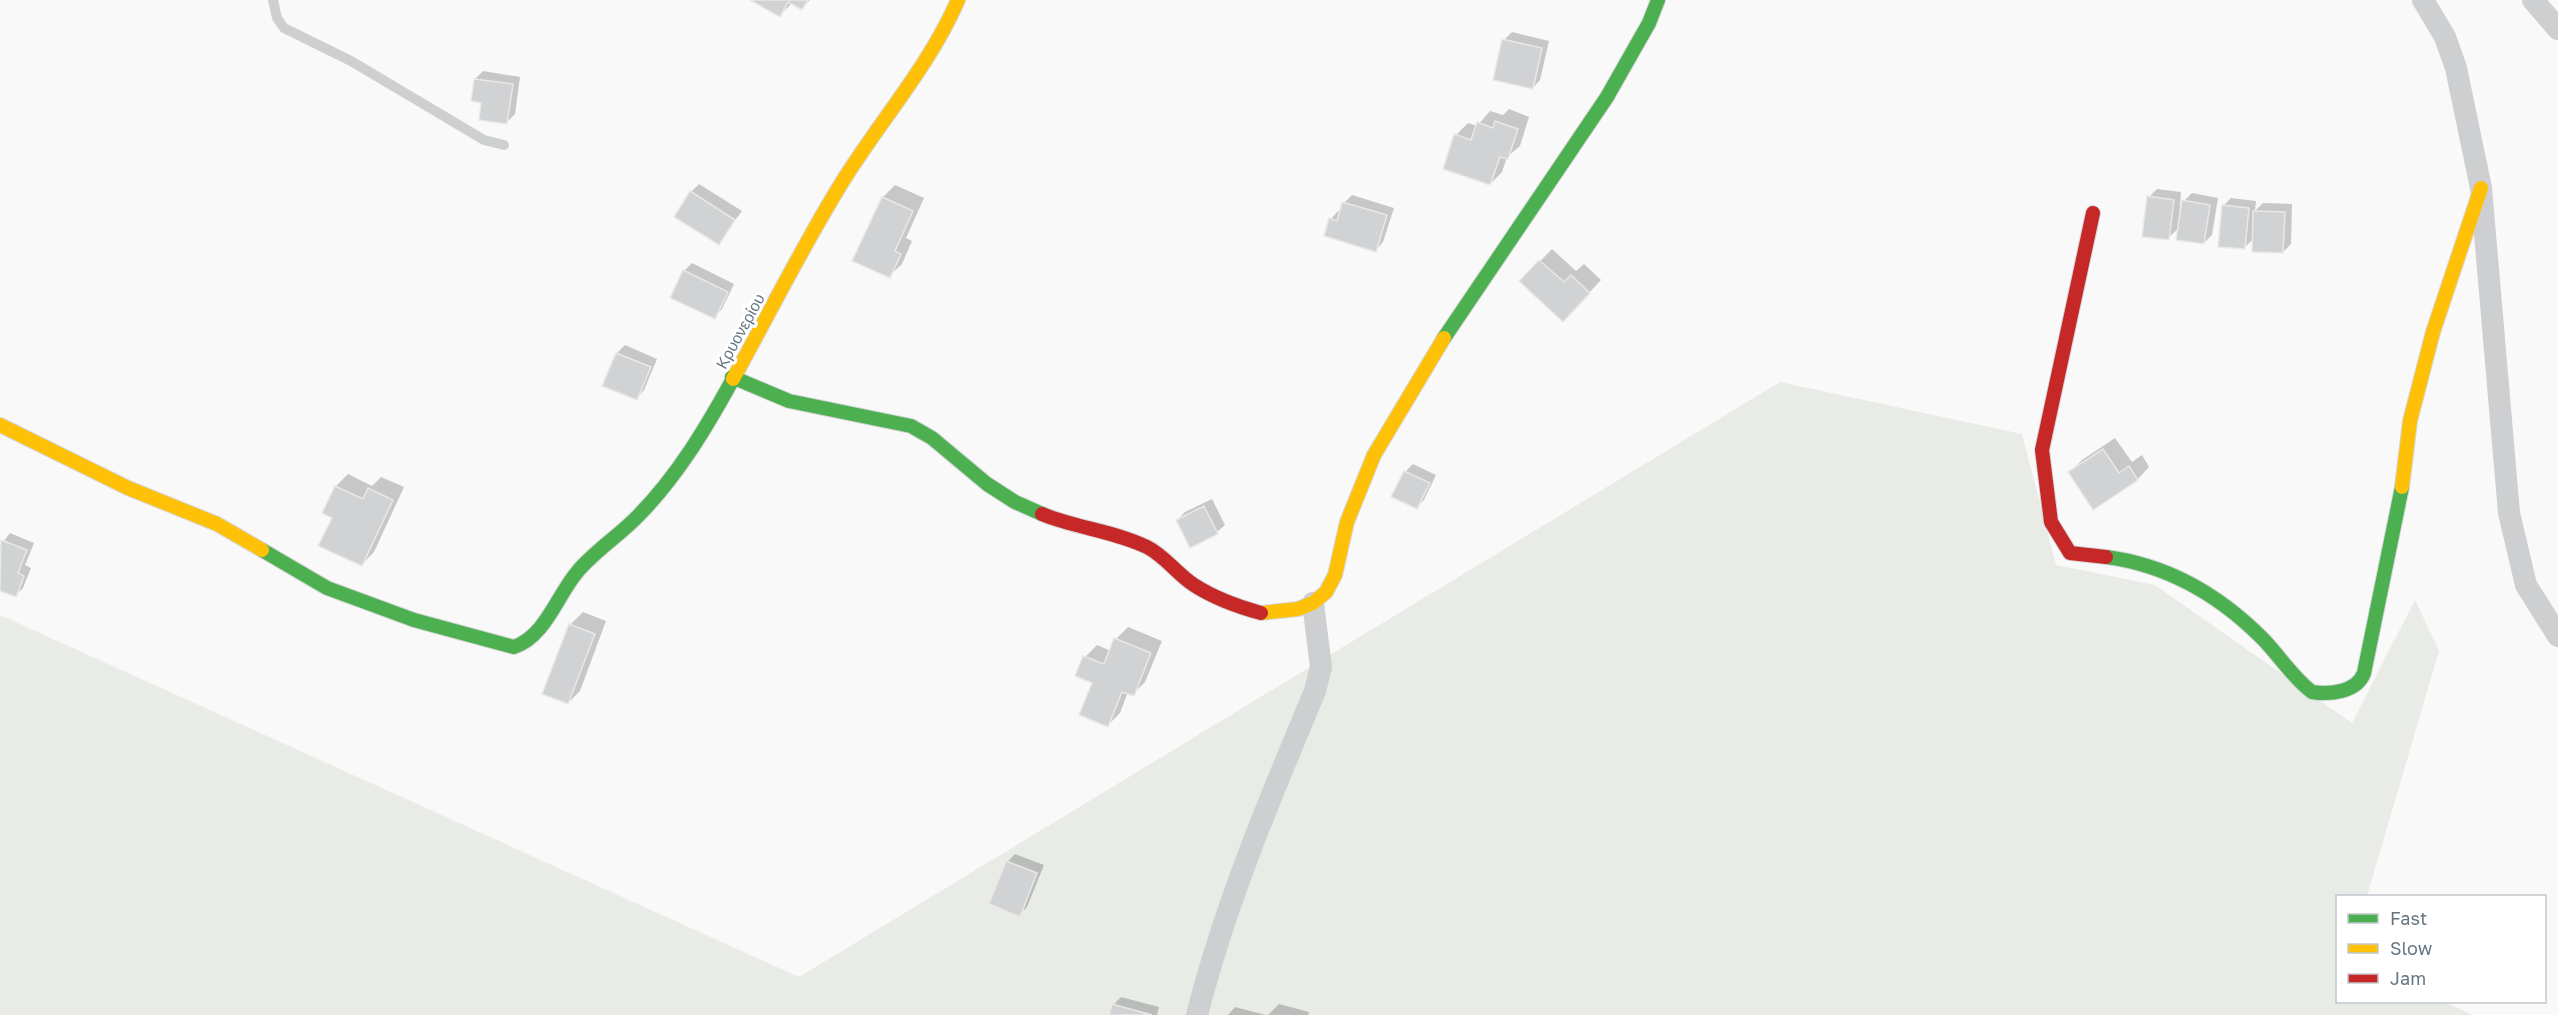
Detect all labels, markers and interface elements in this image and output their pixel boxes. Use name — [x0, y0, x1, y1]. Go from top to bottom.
street label: Κρυονερίου — [711, 290, 769, 372]
legend — [2336, 895, 2546, 1003]
text: Fast — [2390, 907, 2427, 929]
text: Slow — [2390, 937, 2433, 959]
text: Jam — [2390, 967, 2426, 989]

